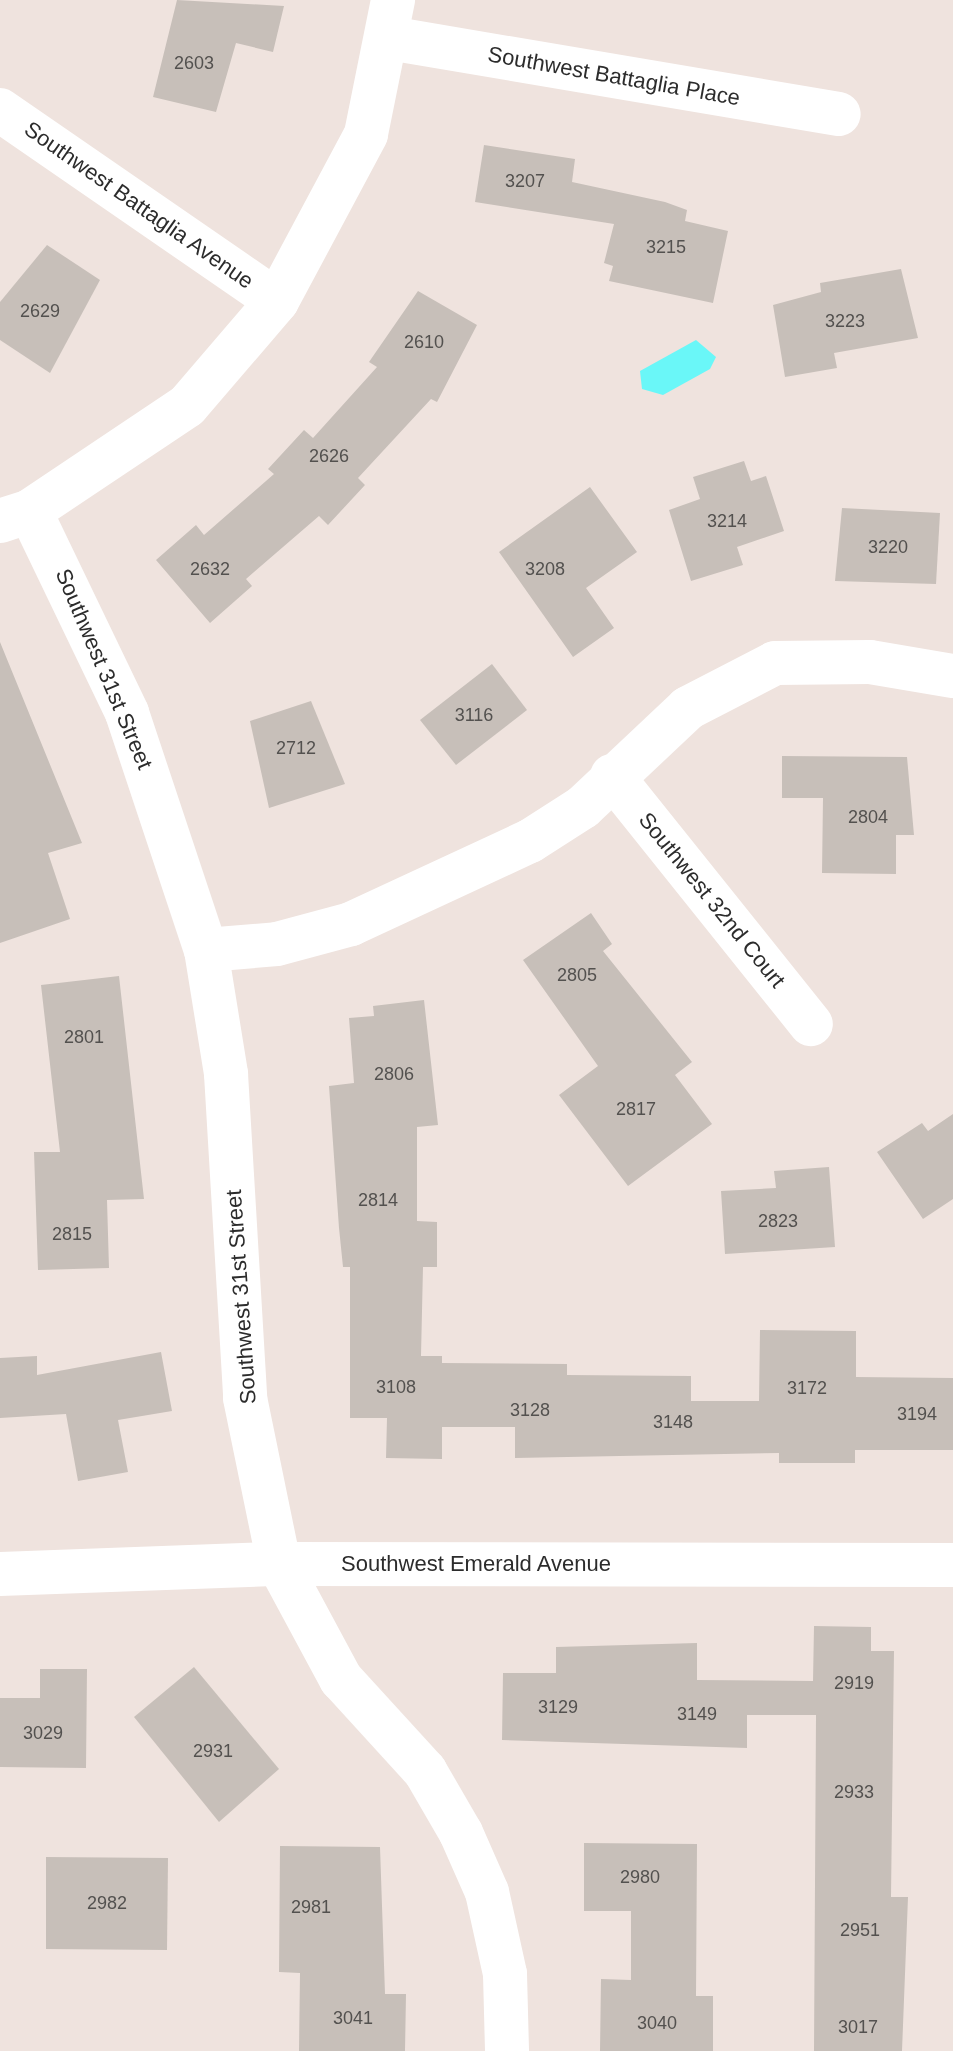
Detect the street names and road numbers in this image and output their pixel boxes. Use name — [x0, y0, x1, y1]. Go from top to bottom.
street label: Southwest Battaglia Place — [486, 41, 742, 111]
street label: Southwest Battaglia Avenue — [19, 115, 259, 295]
street label: Southwest 31st Street — [50, 565, 158, 773]
street label: Southwest 32nd Court — [633, 807, 791, 993]
street label: Southwest 31st Street — [220, 1189, 262, 1405]
street label: Southwest Emerald Avenue — [340, 1551, 612, 1577]

